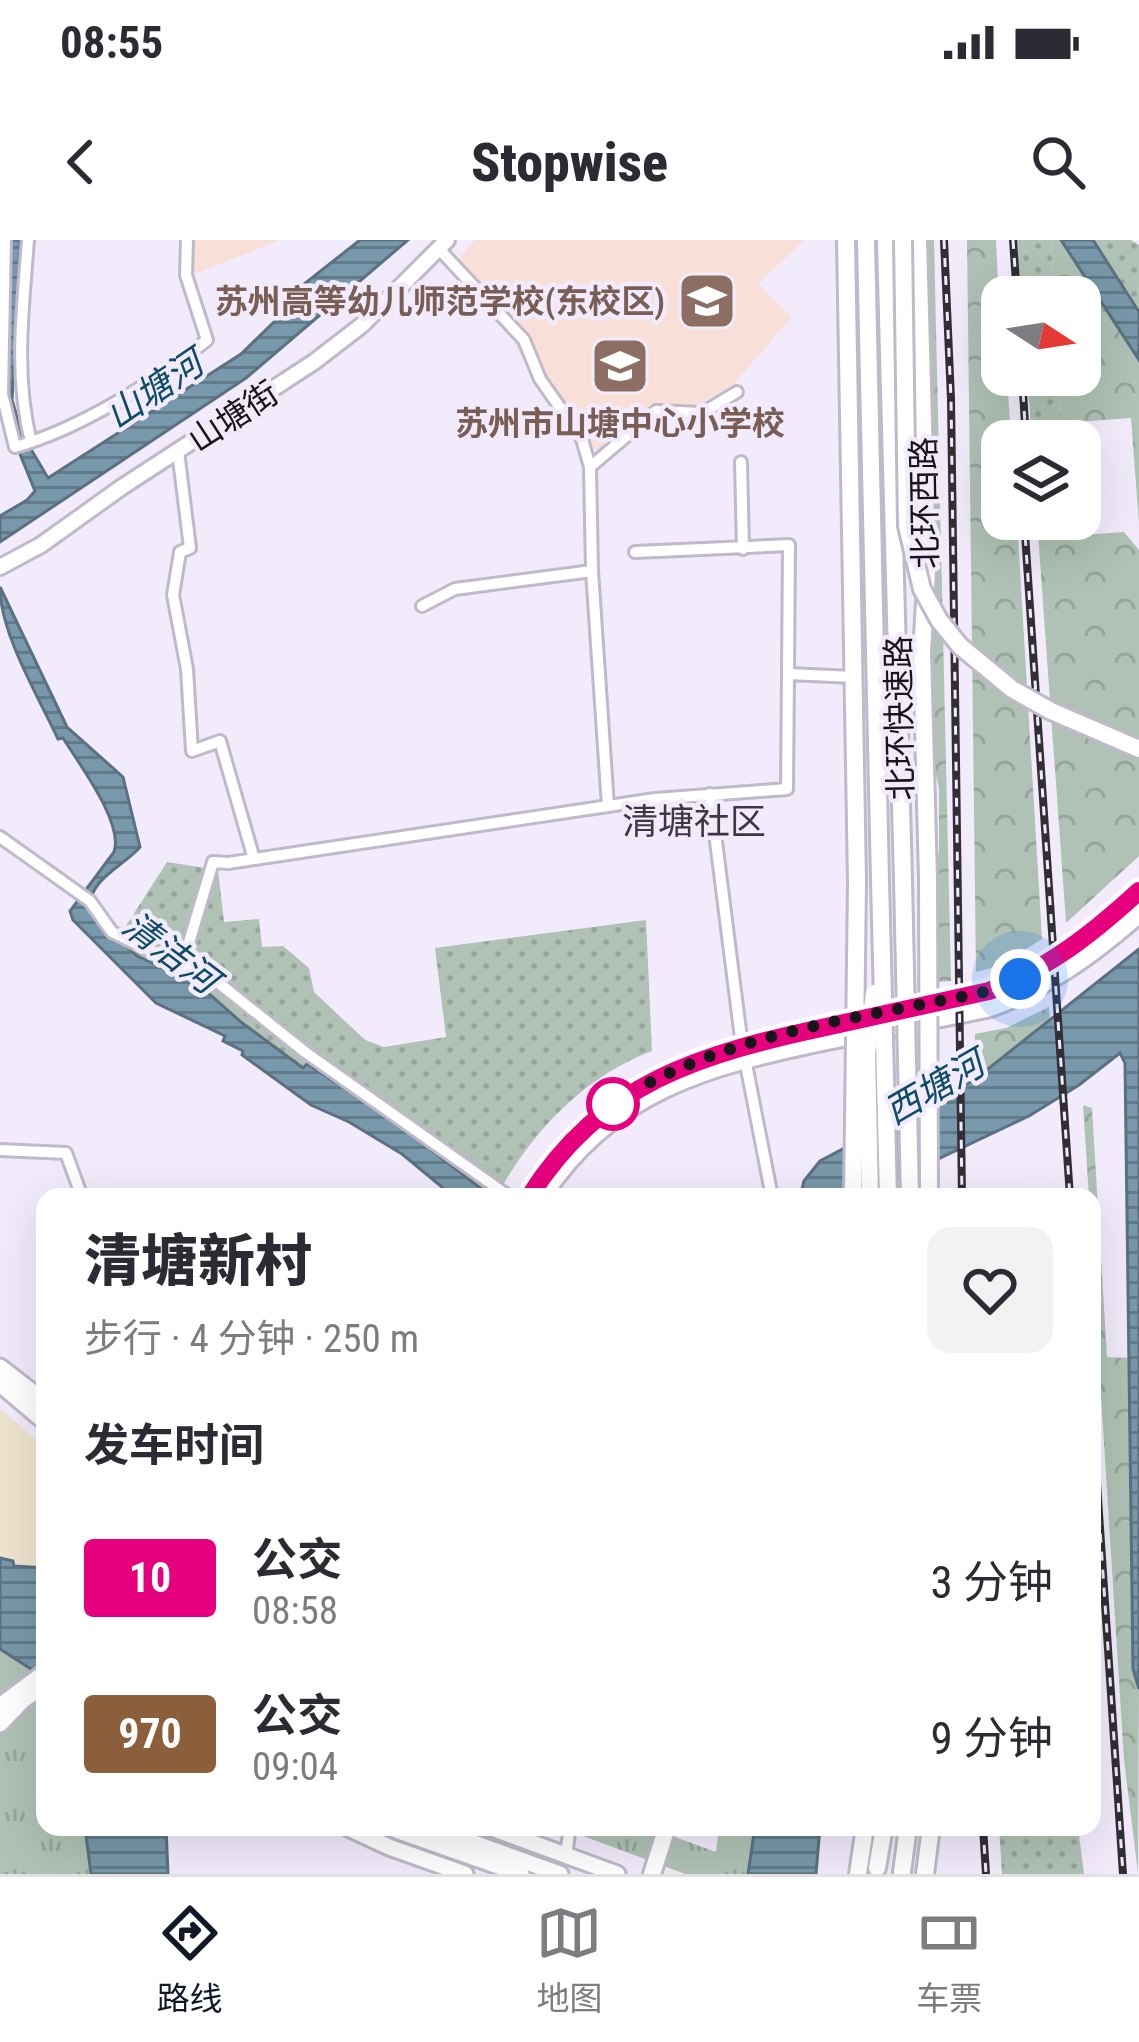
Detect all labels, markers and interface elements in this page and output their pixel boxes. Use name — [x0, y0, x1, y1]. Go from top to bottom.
text: 08:55 — [60, 16, 163, 69]
icon: back — [48, 129, 114, 195]
icon: search — [1025, 129, 1091, 195]
text: Stopwise — [471, 131, 668, 194]
school or university icon: 苏州高等幼儿师范学校(东校区) — [676, 270, 738, 332]
north arrow — [981, 276, 1101, 396]
map controls — [981, 276, 1101, 540]
place label: 苏州高等幼儿师范学校(东校区) — [215, 282, 665, 321]
school or university icon: 苏州市山塘中心小学校 — [589, 335, 651, 397]
water label: 山塘河 — [98, 339, 216, 437]
street label: 山塘街 — [181, 373, 285, 460]
place label: 苏州市山塘中心小学校 — [455, 404, 785, 443]
button: layers — [981, 420, 1101, 540]
street label: 北环西路 — [904, 437, 945, 569]
street label: 北环快速路 — [879, 635, 920, 801]
district label: 清塘社区 — [622, 801, 766, 843]
water label: 清洁河 — [115, 904, 231, 1006]
your location — [990, 949, 1050, 1009]
water label: 西塘河 — [877, 1040, 997, 1133]
unlabelled marker — [588, 1079, 638, 1129]
button: heart — [927, 1227, 1053, 1353]
text: 清塘新村 — [84, 1228, 312, 1295]
text: 步行 · 4 分钟 · 250 m — [84, 1316, 419, 1362]
text: 发车时间 — [84, 1419, 264, 1472]
text: 公交 — [252, 1533, 342, 1586]
text: 10 — [129, 1553, 171, 1602]
text: 3 分钟 — [930, 1556, 1053, 1609]
text: 08:58 — [252, 1588, 338, 1634]
text: 公交 — [252, 1689, 342, 1742]
text: 970 — [118, 1709, 182, 1758]
text: 9 分钟 — [930, 1712, 1053, 1765]
text: 09:04 — [252, 1744, 338, 1790]
tab: 路线 — [157, 1900, 223, 2020]
tab: 地图 — [536, 1900, 602, 2020]
tab: 车票 — [916, 1900, 982, 2020]

